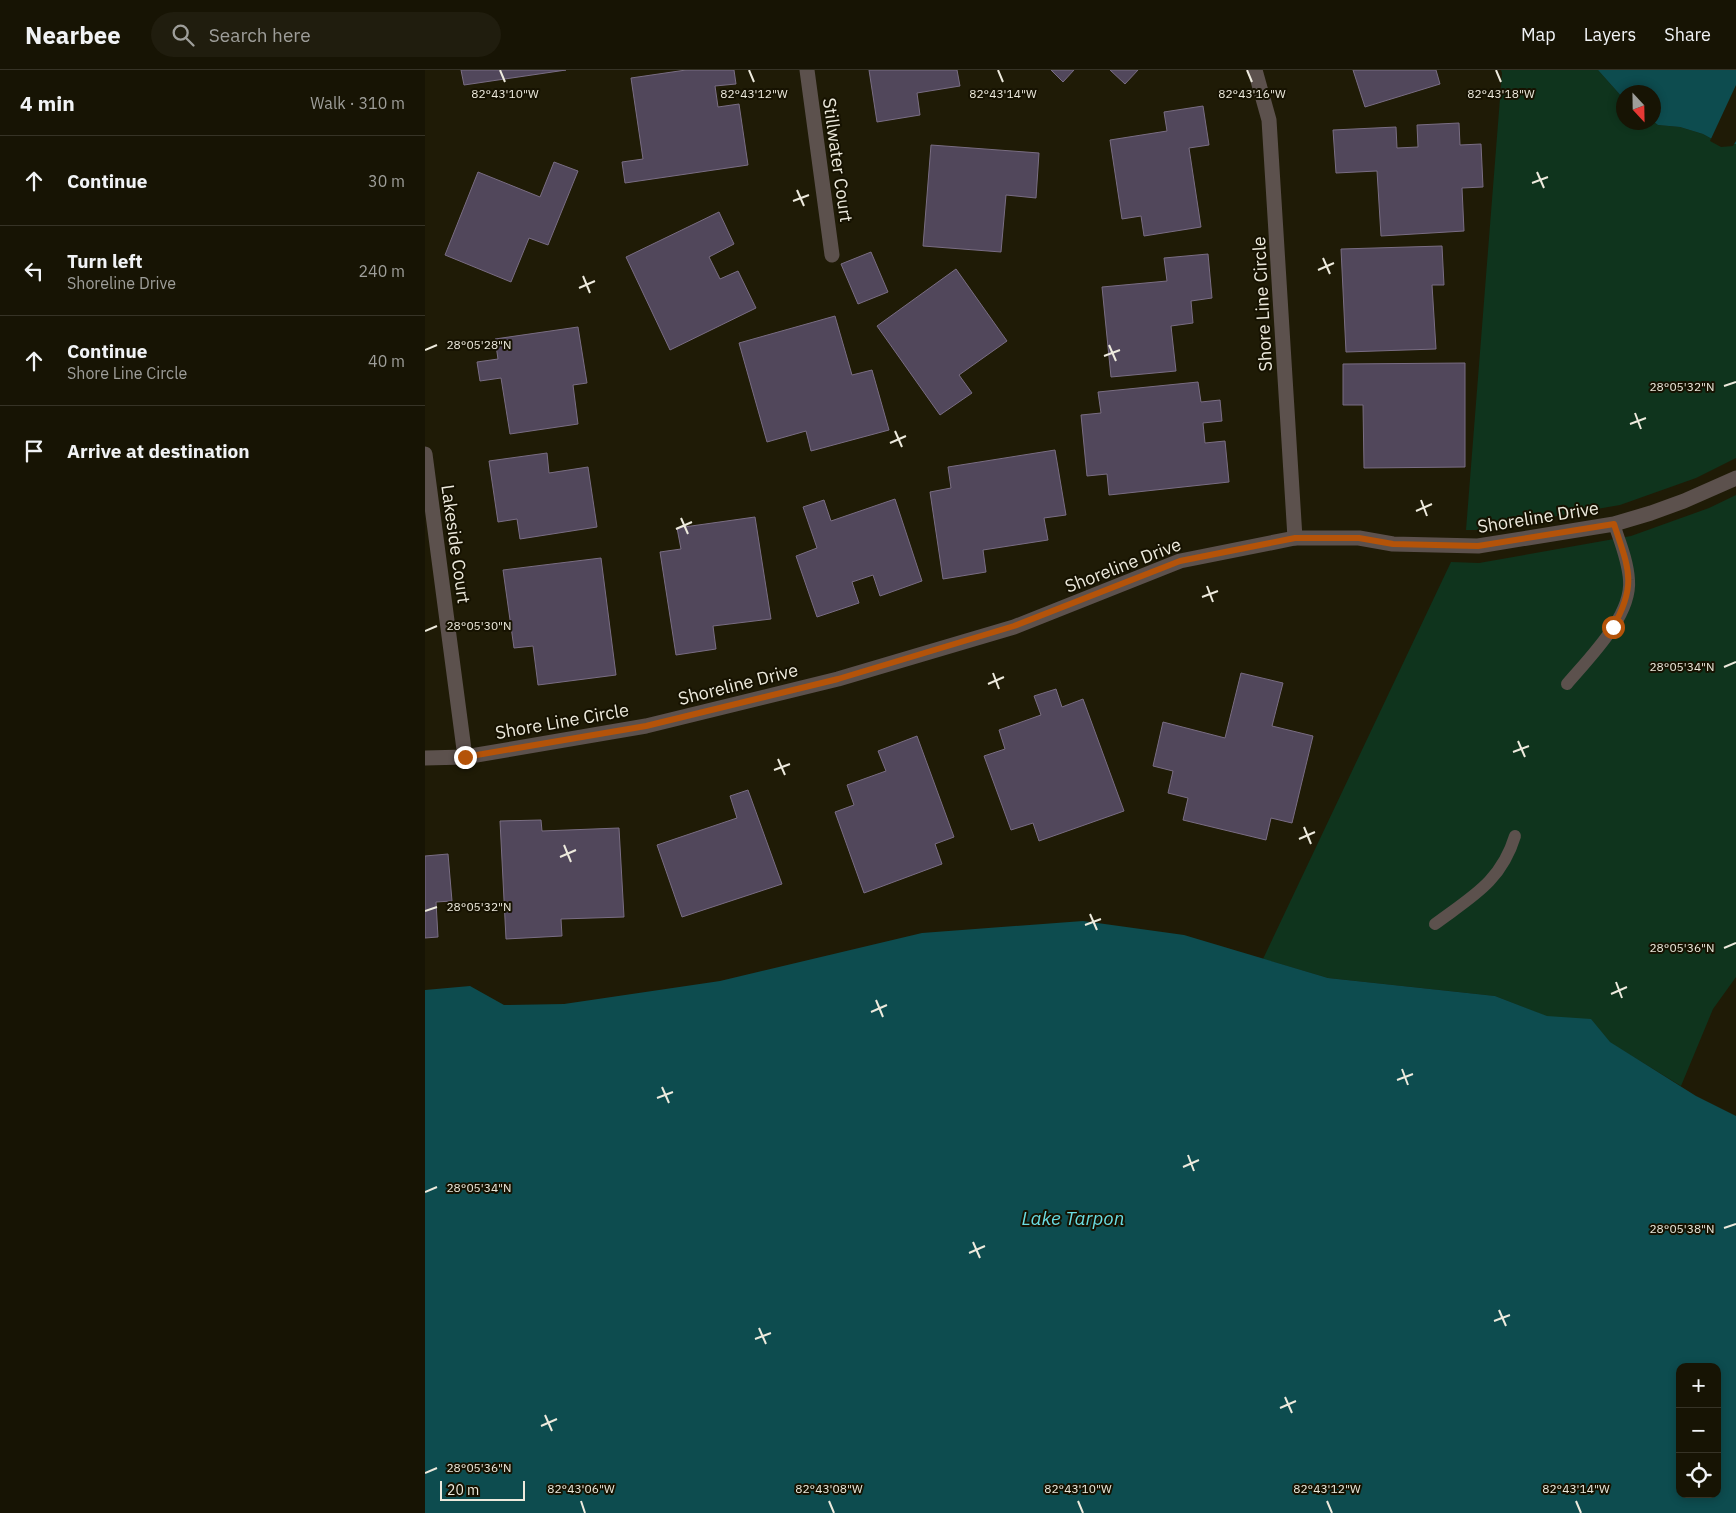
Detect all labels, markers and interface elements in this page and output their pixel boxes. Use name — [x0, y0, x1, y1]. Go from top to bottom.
search box — [151, 12, 501, 57]
text: Nearbee — [25, 19, 121, 51]
icon: search — [169, 21, 197, 49]
text: Search here — [209, 23, 311, 47]
text: Map — [1521, 23, 1556, 46]
text: Layers — [1584, 23, 1636, 46]
text: Share — [1664, 23, 1711, 46]
north arrow — [1616, 85, 1661, 130]
text: 82°43'10"W — [471, 86, 539, 101]
text: 82°43'12"W — [720, 86, 788, 101]
text: 82°43'14"W — [969, 86, 1037, 101]
text: 82°43'16"W — [1218, 86, 1286, 101]
text: 82°43'18"W — [1467, 86, 1535, 101]
text: 4 min — [20, 89, 75, 117]
text: Walk · 310 m — [310, 93, 405, 113]
street label: Stillwater Court — [818, 96, 858, 224]
icon: ahead — [20, 167, 48, 195]
text: Continue — [67, 169, 147, 193]
text: 30 m — [368, 171, 405, 191]
street label: Shore Line Circle — [1247, 236, 1277, 372]
text: Turn left — [67, 249, 143, 273]
icon: left — [20, 257, 48, 285]
text: 240 m — [358, 261, 405, 281]
text: Shoreline Drive — [67, 273, 176, 293]
text: 28°05'28"N — [446, 337, 512, 352]
text: Continue — [67, 339, 147, 363]
icon: ahead — [20, 347, 48, 375]
text: 40 m — [368, 351, 405, 371]
text: Shore Line Circle — [67, 363, 187, 383]
text: 28°05'32"N — [1649, 379, 1715, 394]
icon: arrive — [20, 437, 48, 465]
text: Arrive at destination — [67, 439, 250, 463]
street label: Lakeside Court — [436, 483, 476, 605]
street label: Shoreline Drive — [1476, 496, 1601, 538]
street label: Shoreline Drive — [1062, 532, 1185, 598]
route start — [1602, 616, 1625, 639]
text: 28°05'30"N — [446, 618, 512, 633]
street label: Shoreline Drive — [676, 658, 800, 710]
text: 28°05'34"N — [1649, 659, 1715, 674]
street label: Shore Line Circle — [493, 698, 631, 744]
route end — [454, 746, 477, 769]
text: 28°05'32"N — [446, 899, 512, 914]
text: 28°05'36"N — [1649, 940, 1715, 955]
text: 28°05'34"N — [446, 1180, 512, 1195]
water label: Lake Tarpon — [1021, 1206, 1125, 1230]
text: 28°05'38"N — [1649, 1221, 1715, 1236]
map controls — [1676, 1363, 1721, 1498]
button: + — [1676, 1363, 1721, 1408]
button: − — [1676, 1408, 1721, 1453]
button: locate — [1676, 1453, 1721, 1498]
text: 28°05'36"N — [446, 1460, 512, 1475]
scale bar — [440, 1478, 525, 1501]
text: 20 m — [447, 1481, 479, 1499]
text: 82°43'06"W — [547, 1481, 615, 1496]
text: 82°43'08"W — [795, 1481, 863, 1496]
text: 82°43'10"W — [1044, 1481, 1112, 1496]
text: 82°43'12"W — [1293, 1481, 1361, 1496]
text: 82°43'14"W — [1542, 1481, 1610, 1496]

